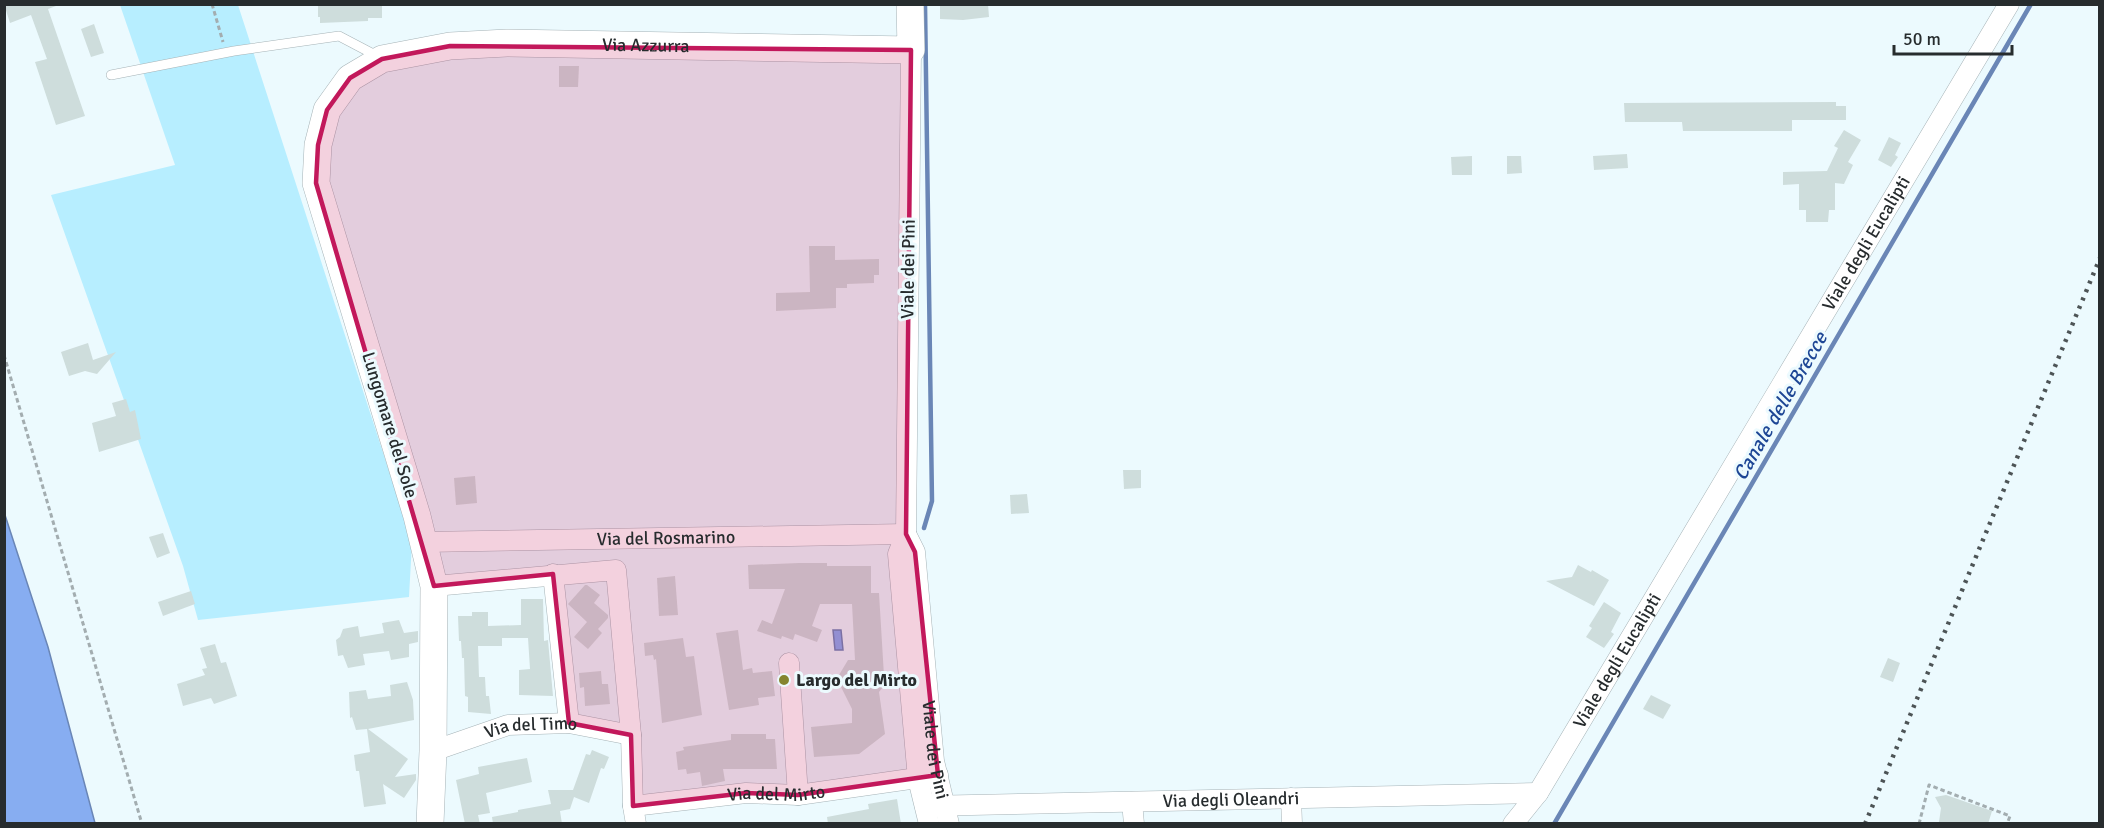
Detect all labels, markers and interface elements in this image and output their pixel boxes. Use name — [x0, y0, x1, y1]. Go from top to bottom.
scale bar — [1894, 18, 2012, 56]
text: 50 m — [1903, 28, 1941, 50]
street label: Via Azzurra — [602, 34, 690, 57]
street label: Viale degli Eucalipti — [1817, 172, 1915, 315]
street label: Viale dei Pini — [896, 219, 920, 319]
water label: Canale delle Brecce — [1728, 327, 1833, 485]
street label: Lungomare del Sole — [357, 349, 423, 501]
street label: Via del Rosmarino — [597, 526, 735, 550]
street label: Viale degli Eucalipti — [1568, 589, 1666, 732]
place label: Largo del Mirto — [796, 669, 917, 691]
marker: Largo del Mirto — [777, 673, 791, 687]
street label: Viale dei Pini — [918, 699, 954, 801]
street label: Via del Timo — [482, 712, 579, 743]
street label: Via del Mirto — [726, 780, 827, 806]
street label: Via degli Oleandri — [1162, 787, 1300, 812]

